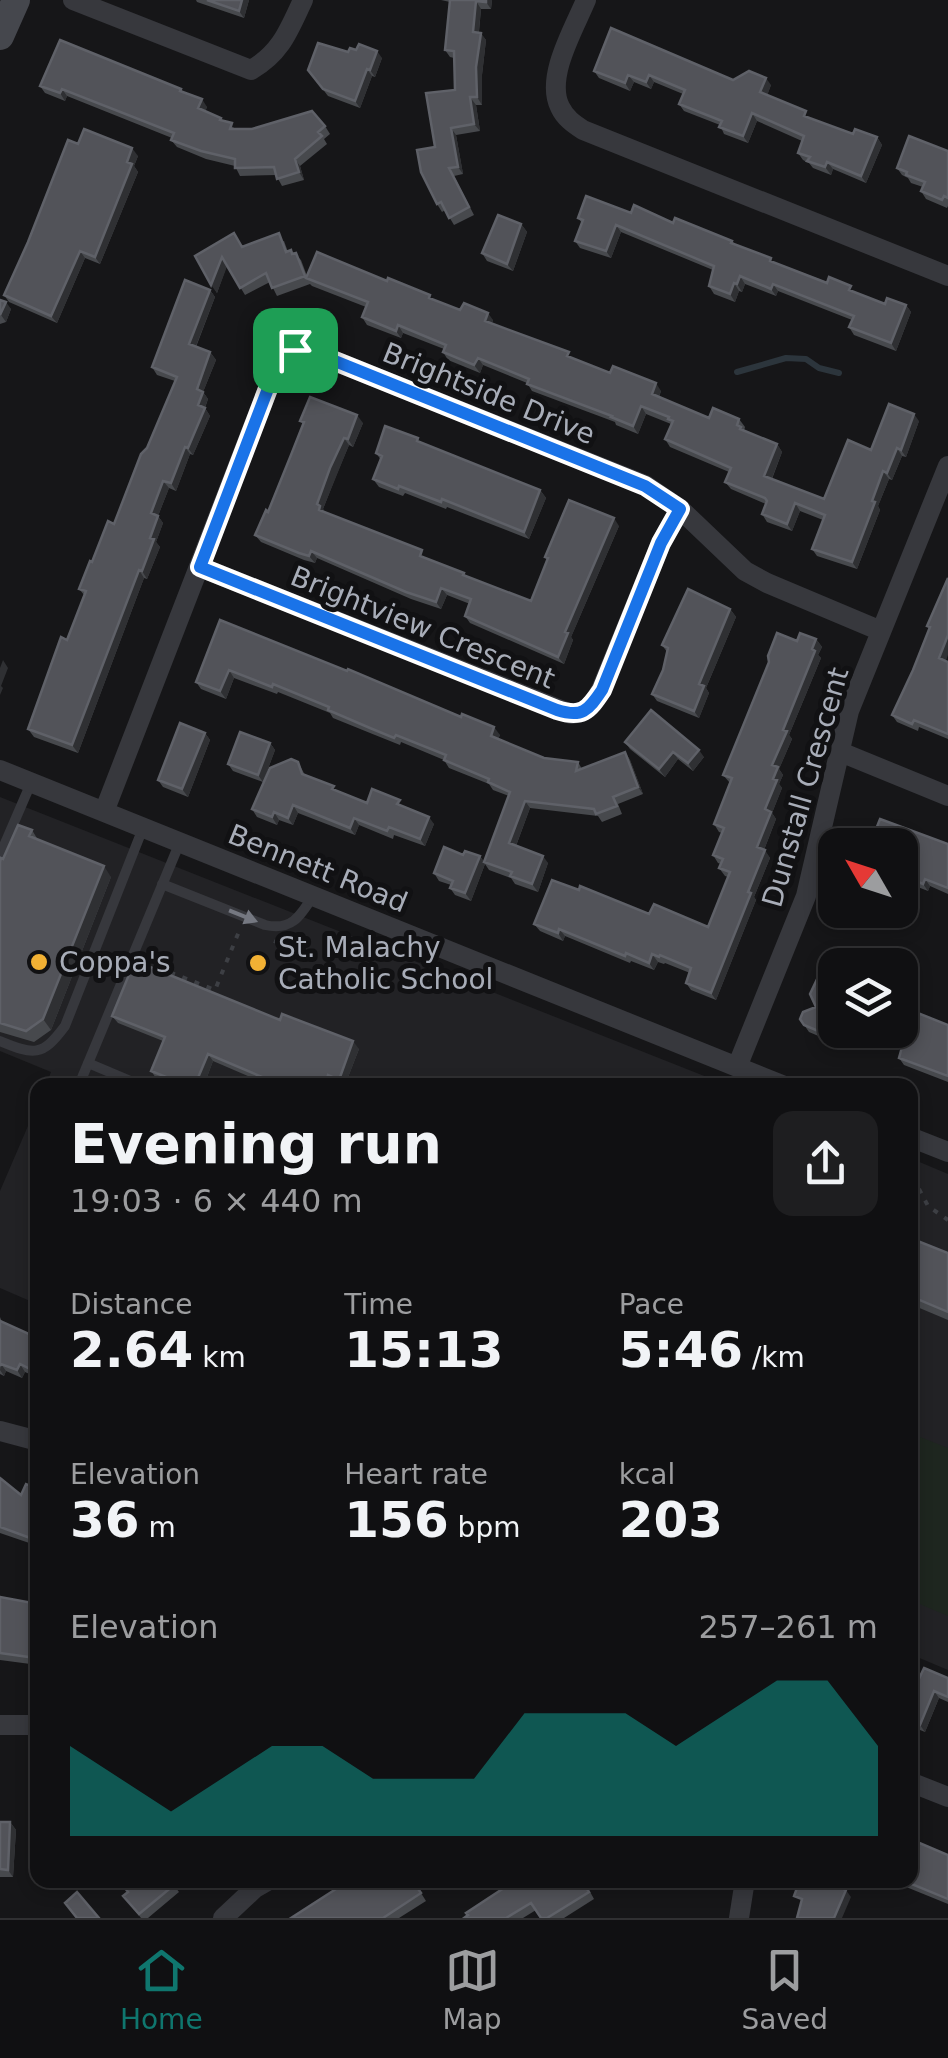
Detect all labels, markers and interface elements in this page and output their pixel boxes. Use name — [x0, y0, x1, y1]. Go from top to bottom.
pin — [253, 308, 338, 393]
icon: arrive — [268, 323, 323, 378]
street label: Brightside Drive — [378, 336, 600, 451]
street label: Brightview Crescent — [286, 559, 560, 696]
street label: Dunstall Crescent — [755, 663, 856, 911]
street label: Bennett Road — [223, 818, 412, 919]
north arrow — [818, 828, 918, 928]
map controls — [818, 828, 918, 1048]
one-way arrow — [228, 909, 258, 924]
place label: St. Malachy Catholic School — [278, 931, 493, 996]
place label: Coppa's — [59, 946, 171, 979]
button: layers — [818, 948, 918, 1048]
marker: Coppa's — [28, 951, 50, 973]
marker: St. Malachy Catholic School — [247, 952, 269, 974]
button: share — [773, 1111, 878, 1216]
text: Evening run — [70, 1112, 442, 1176]
text: 19:03 · 6 × 440 m — [70, 1182, 363, 1220]
text: Distance — [70, 1288, 192, 1321]
text: Time — [344, 1288, 413, 1321]
text: Pace — [619, 1288, 684, 1321]
text: 2.64 — [70, 1321, 193, 1379]
text: 15:13 — [344, 1321, 503, 1379]
text: 5:46 — [619, 1321, 743, 1379]
text: km — [193, 1341, 246, 1374]
text: /km — [743, 1341, 805, 1374]
text: Elevation — [70, 1458, 200, 1491]
text: Heart rate — [344, 1458, 488, 1491]
text: kcal — [619, 1458, 675, 1491]
text: 36 — [70, 1491, 140, 1549]
text: 156 — [344, 1491, 449, 1549]
text: 203 — [619, 1491, 723, 1549]
text: m — [140, 1511, 176, 1544]
text: bpm — [449, 1511, 520, 1544]
text: Elevation — [70, 1608, 219, 1646]
text: 257–261 m — [699, 1608, 878, 1646]
tab: Home — [120, 1943, 203, 2036]
tab: Map — [443, 1943, 502, 2036]
tab: Saved — [742, 1943, 828, 2036]

